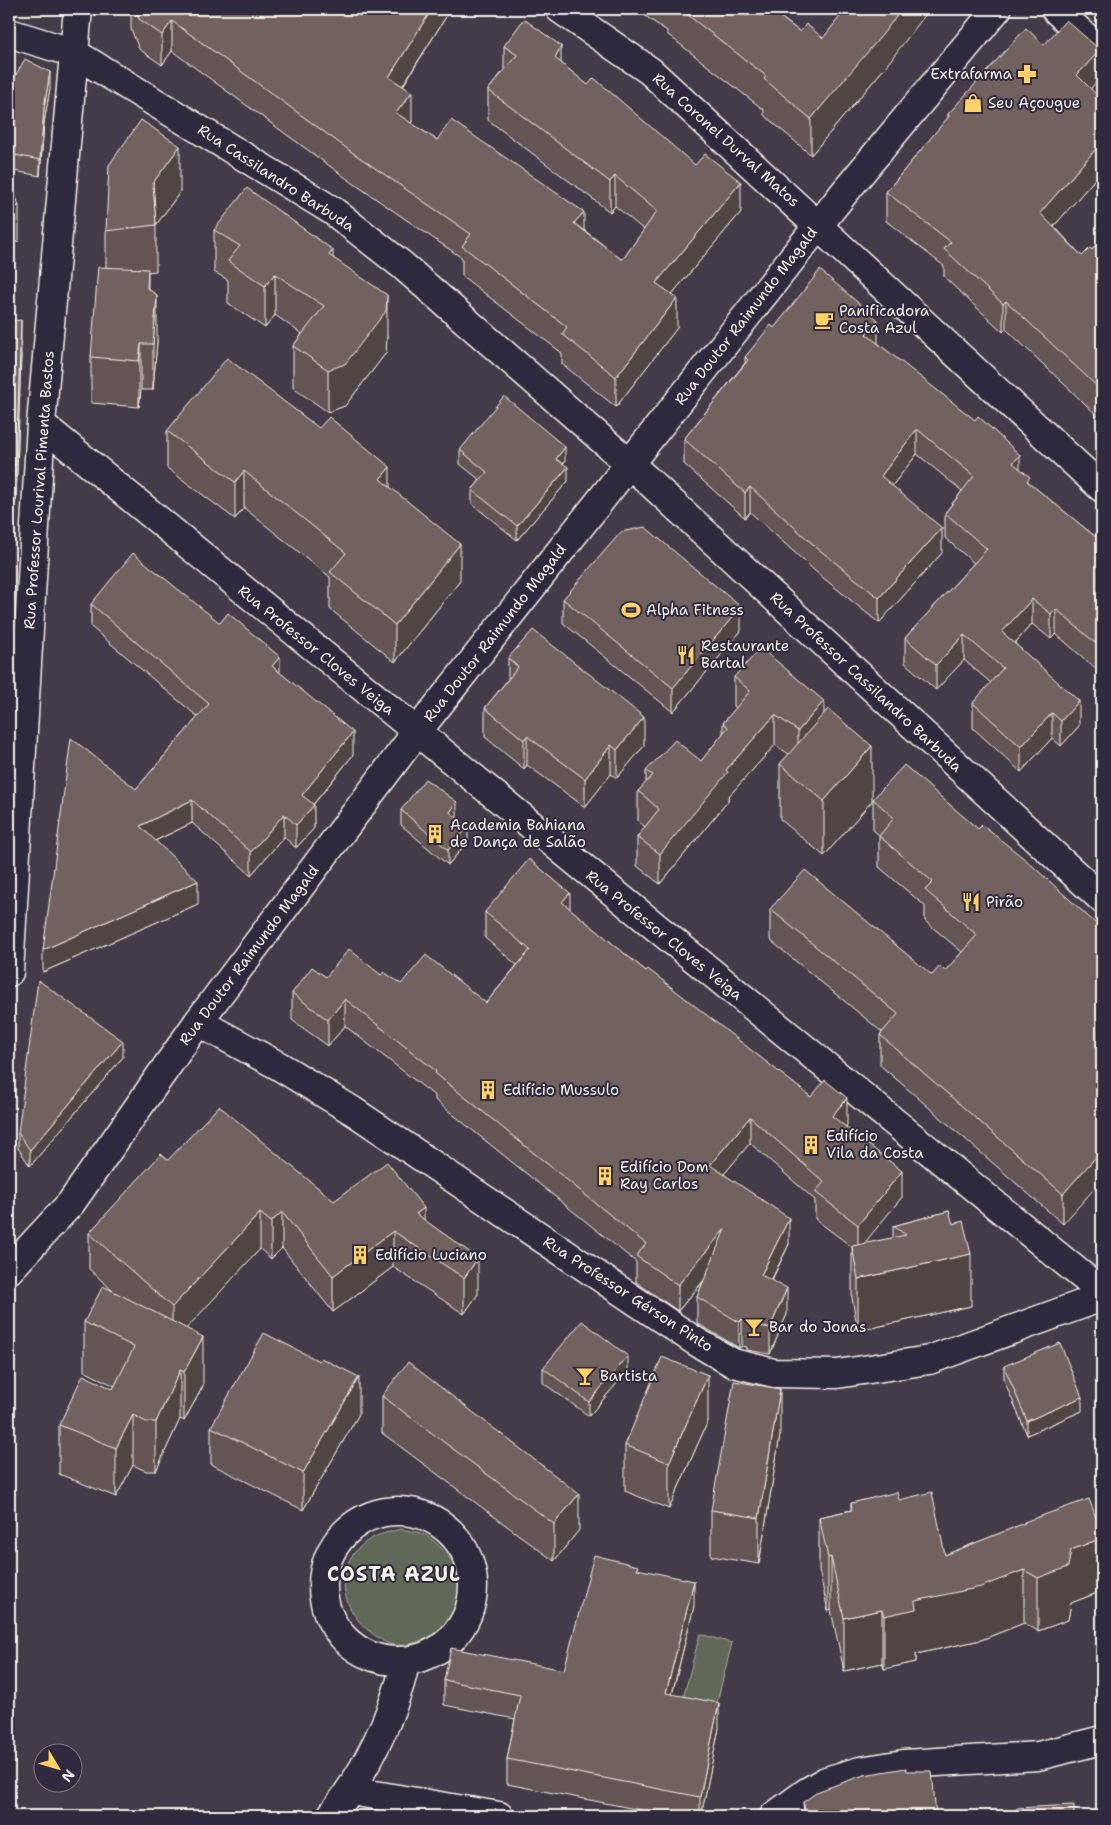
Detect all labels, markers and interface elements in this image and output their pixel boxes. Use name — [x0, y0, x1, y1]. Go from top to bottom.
pharmacy icon: Extrafarma — [1016, 63, 1038, 85]
place label: Extrafarma — [931, 64, 1013, 84]
street label: Rua Coronel Durval Matos — [648, 69, 804, 211]
shop icon: Seu Açougue — [962, 92, 984, 114]
place label: Seu Açougue — [988, 93, 1080, 113]
street label: Rua Cassilandro Barbuda — [194, 120, 359, 237]
street label: Rua Doutor Raimundo Magald — [670, 222, 822, 409]
place label: Panificadora Costa Azul — [839, 301, 930, 338]
cafe icon: Panificadora Costa Azul — [813, 309, 835, 331]
street label: Rua Professor Lourival Pimenta Bastos — [19, 350, 59, 630]
street label: Rua Doutor Raimundo Magald — [419, 539, 571, 726]
street label: Rua Professor Cloves Veiga — [234, 581, 399, 720]
street label: Rua Professor Cassilandro Barbuda — [766, 588, 967, 777]
sports icon: Alpha Fitness — [620, 599, 642, 621]
place label: Alpha Fitness — [646, 600, 744, 620]
place label: Restaurante Bartal — [701, 636, 789, 673]
restaurant icon: Restaurante Bartal — [675, 644, 697, 666]
place label: Academia Bahiana de Dança de Salão — [450, 815, 586, 852]
building icon: Academia Bahiana de Dança de Salão — [424, 823, 446, 845]
street label: Rua Doutor Raimundo Magald — [175, 860, 324, 1049]
street label: Rua Professor Cloves Veiga — [582, 866, 747, 1005]
restaurant icon: Pirão — [960, 891, 982, 913]
place label: Pirão — [986, 892, 1023, 912]
building icon: Edifício Mussulo — [477, 1079, 499, 1101]
place label: Edifício Mussulo — [503, 1080, 619, 1100]
place label: Edifício Vila da Costa — [826, 1126, 924, 1163]
building icon: Edifício Vila da Costa — [800, 1134, 822, 1156]
place label: Edifício Dom Ray Carlos — [620, 1157, 709, 1194]
building icon: Edifício Dom Ray Carlos — [594, 1165, 616, 1187]
street label: Rua Professor Gérson Pinto — [539, 1232, 717, 1356]
building icon: Edifício Luciano — [349, 1244, 371, 1266]
place label: Edifício Luciano — [375, 1245, 487, 1265]
bar icon: Bar do Jonas — [743, 1316, 765, 1338]
place label: Bar do Jonas — [769, 1317, 866, 1337]
bar icon: Bartista — [574, 1365, 596, 1387]
place label: Bartista — [600, 1366, 658, 1386]
district label: COSTA AZUL — [327, 1561, 461, 1587]
north arrow — [32, 1742, 82, 1792]
text: N — [58, 1766, 79, 1786]

